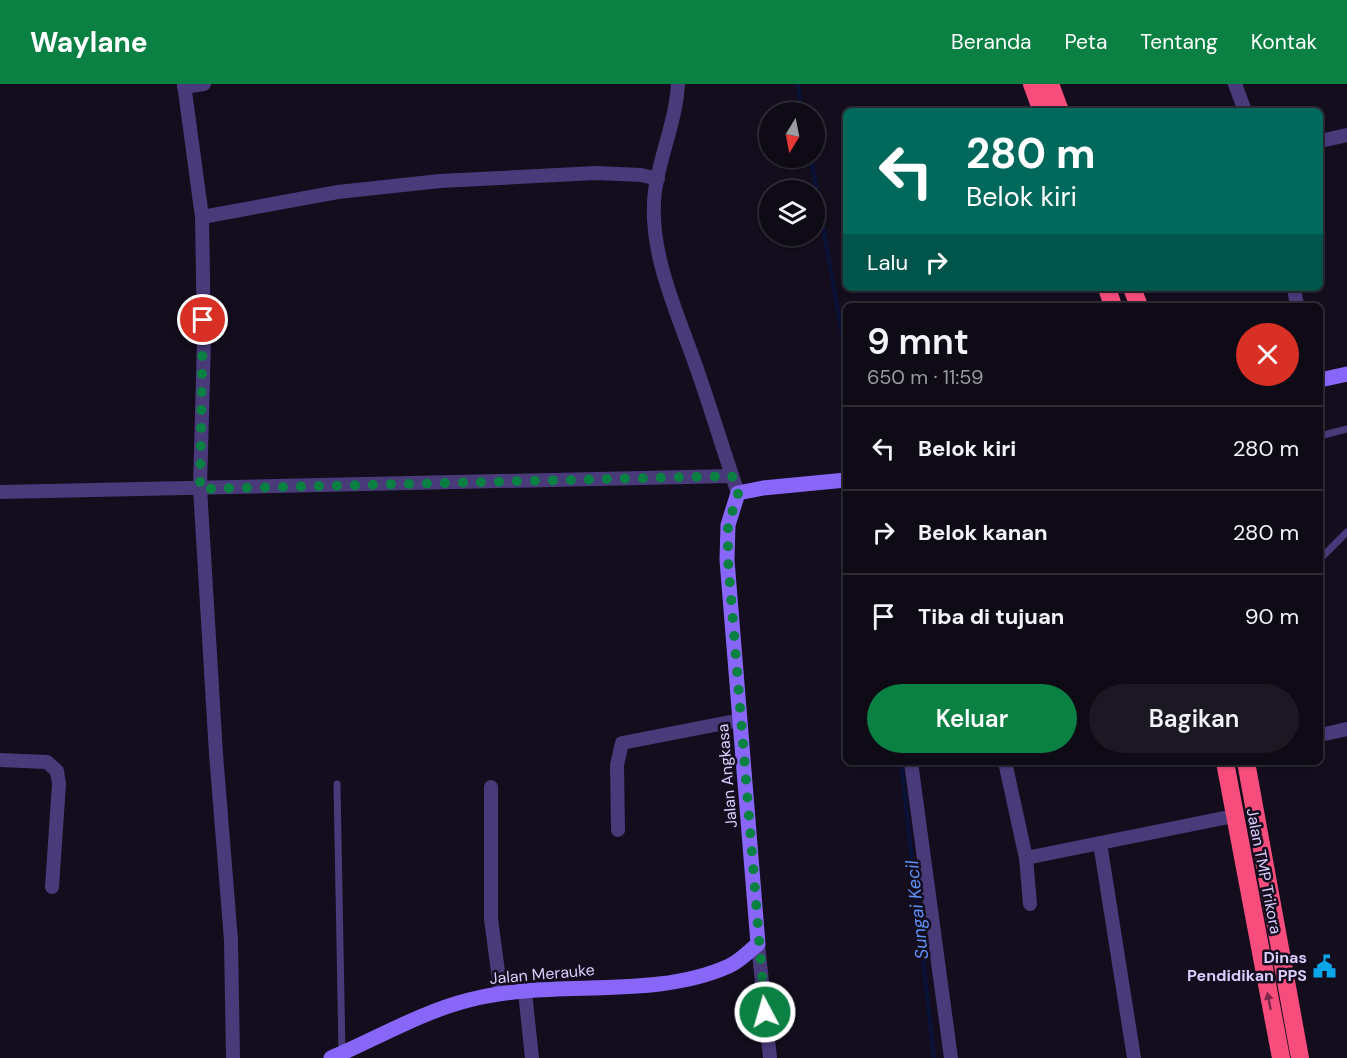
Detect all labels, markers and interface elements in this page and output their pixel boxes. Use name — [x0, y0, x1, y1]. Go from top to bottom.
text: Waylane — [30, 24, 148, 61]
text: Beranda — [951, 28, 1032, 56]
text: Peta — [1065, 28, 1107, 56]
text: Tentang — [1140, 28, 1218, 56]
text: Kontak — [1251, 28, 1317, 56]
north arrow — [759, 102, 825, 168]
map controls — [759, 102, 825, 246]
text: 280 m — [966, 126, 1096, 181]
icon: left — [867, 132, 945, 210]
text: Belok kiri — [966, 179, 1077, 214]
button: layers — [759, 180, 825, 246]
icon: right — [920, 246, 953, 279]
text: Lalu — [867, 248, 908, 277]
pin — [177, 294, 228, 345]
icon: arrive — [186, 303, 219, 336]
text: 9 mnt — [867, 318, 969, 365]
button: close — [1236, 323, 1299, 386]
text: 650 m · 11:59 — [867, 364, 983, 390]
icon: left — [867, 432, 900, 465]
text: Belok kiri — [918, 434, 1016, 463]
text: 280 m — [1233, 434, 1299, 463]
icon: right — [867, 516, 900, 549]
text: Belok kanan — [918, 518, 1048, 547]
text: 280 m — [1233, 518, 1299, 547]
icon: arrive — [867, 600, 900, 633]
text: Tiba di tujuan — [918, 602, 1064, 631]
text: 90 m — [1245, 602, 1299, 631]
button: Keluar — [867, 684, 1077, 753]
button: Bagikan — [1089, 684, 1299, 753]
street label: Jalan Angkasa — [712, 723, 742, 829]
street label: Jalan TMP Trikora — [1241, 806, 1287, 936]
water label: Sungai Kecil — [900, 858, 934, 961]
place label: Dinas Pendidikan PPS — [1187, 947, 1307, 986]
public building icon: Dinas Pendidikan PPS — [1312, 953, 1338, 979]
street label: Jalan Merauke — [489, 959, 595, 989]
position arrow — [733, 980, 797, 1044]
one-way arrow — [1264, 991, 1273, 1010]

